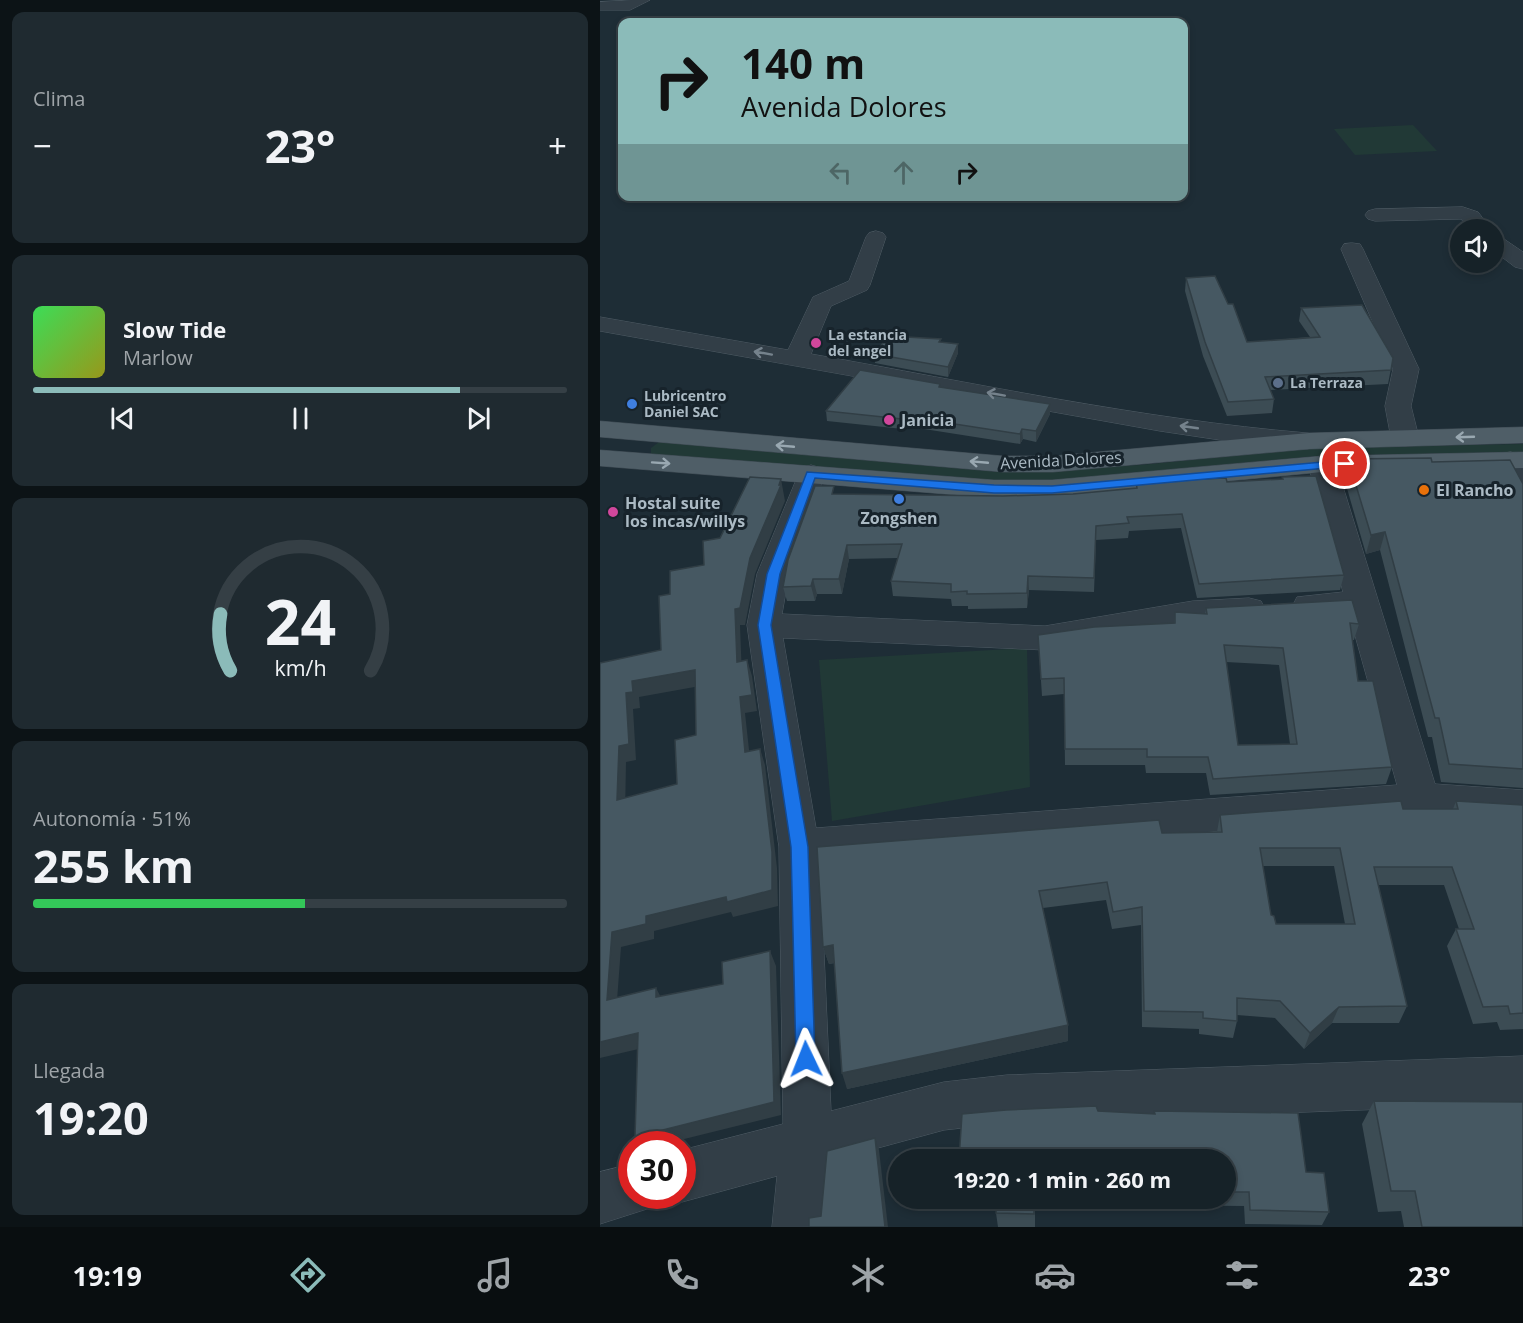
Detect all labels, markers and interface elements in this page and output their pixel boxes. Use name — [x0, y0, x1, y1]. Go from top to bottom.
text: 140 m — [741, 34, 865, 91]
icon: right — [642, 42, 720, 120]
text: Clima — [33, 85, 85, 112]
text: Avenida Dolores — [741, 88, 947, 125]
text: 23° — [265, 115, 335, 176]
text: − — [33, 123, 52, 168]
text: + — [548, 123, 567, 168]
icon: left — [824, 156, 857, 189]
icon: ahead — [887, 156, 920, 189]
icon: right — [950, 156, 983, 189]
map controls — [1450, 219, 1504, 273]
button: sound — [1450, 219, 1504, 273]
text: Slow Tide — [123, 314, 226, 344]
place label: La estancia del angel — [828, 325, 907, 360]
marker: La estancia del angel — [809, 336, 823, 350]
text: Marlow — [123, 344, 193, 371]
one-way arrow — [754, 347, 773, 358]
place label: La Terraza — [1290, 373, 1363, 392]
marker: La Terraza — [1271, 376, 1285, 390]
place label: Lubricentro Daniel SAC — [644, 386, 727, 421]
one-way arrow — [987, 388, 1007, 399]
marker: Lubricentro Daniel SAC — [625, 397, 639, 411]
icon: previous — [106, 402, 139, 435]
icon: pause — [284, 402, 317, 435]
icon: next — [462, 402, 495, 435]
place label: Janicia — [899, 409, 954, 431]
marker: Janicia — [882, 413, 896, 427]
one-way arrow — [1179, 422, 1199, 433]
one-way arrow — [1455, 431, 1475, 442]
pin — [1319, 438, 1370, 489]
one-way arrow — [775, 440, 795, 451]
street label: Avenida Dolores — [1000, 446, 1122, 474]
icon: arrive — [1328, 447, 1361, 480]
one-way arrow — [969, 456, 989, 467]
one-way arrow — [651, 458, 671, 469]
place label: El Rancho — [1436, 479, 1513, 501]
marker: El Rancho — [1417, 483, 1431, 497]
place label: Hostal suite los incas/willys — [625, 492, 745, 532]
marker: Zongshen — [892, 492, 906, 506]
marker: Hostal suite los incas/willys — [606, 505, 620, 519]
place label: Zongshen — [860, 507, 938, 529]
text: 24 — [264, 578, 336, 663]
text: km/h — [274, 653, 326, 682]
text: Autonomía · 51% — [33, 805, 191, 832]
text: 255 km — [33, 835, 194, 896]
position arrow — [774, 1027, 838, 1091]
text: Llegada — [33, 1057, 105, 1084]
text: 19:20 — [33, 1087, 149, 1148]
speed limit sign: 30 — [618, 1131, 696, 1209]
text: 19:20 · 1 min · 260 m — [953, 1164, 1171, 1194]
icon: directions — [287, 1254, 329, 1296]
icon: music — [474, 1254, 516, 1296]
icon: phone — [661, 1254, 703, 1296]
icon: climate — [847, 1254, 889, 1296]
icon: car — [1034, 1254, 1076, 1296]
icon: filters — [1221, 1254, 1263, 1296]
text: 19:19 — [72, 1257, 142, 1294]
text: 23° — [1408, 1257, 1450, 1294]

